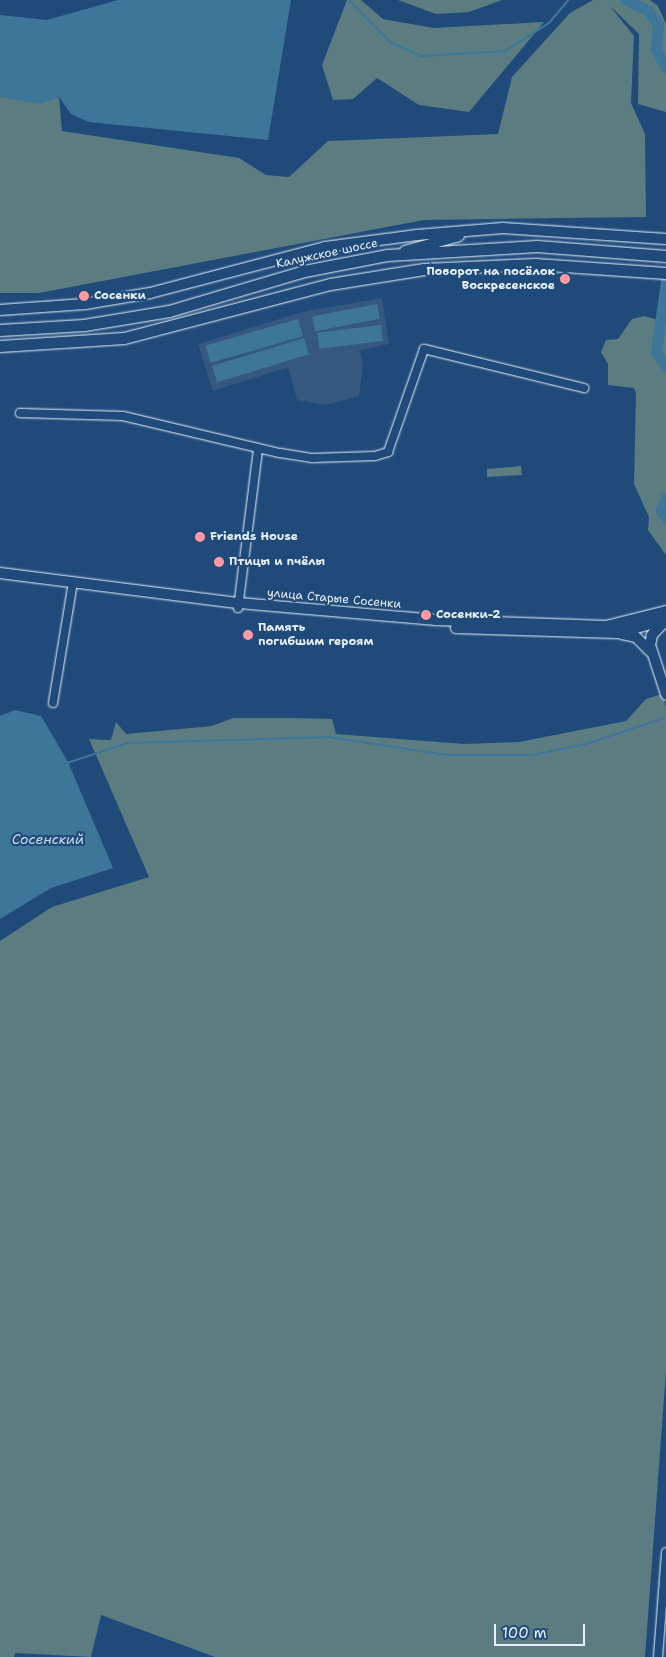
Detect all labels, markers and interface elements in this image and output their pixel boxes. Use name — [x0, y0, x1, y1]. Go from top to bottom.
street label: Калужское шоссе — [275, 236, 379, 272]
place label: Поворот на посёлок Воскресенское — [426, 265, 555, 293]
marker: Поворот на посёлок Воскресенское — [559, 273, 571, 285]
place label: Сосенки — [94, 289, 146, 303]
marker: Сосенки — [78, 290, 90, 302]
place label: Friends House — [210, 530, 298, 544]
marker: Friends House — [194, 531, 206, 543]
place label: Птицы и пчёлы — [229, 555, 325, 569]
marker: Птицы и пчёлы — [213, 556, 225, 568]
street label: улица Старые Сосенки — [266, 586, 402, 612]
place label: Сосенки-2 — [436, 608, 501, 622]
marker: Сосенки-2 — [420, 609, 432, 621]
place label: Память погибшим героям — [258, 621, 373, 649]
marker: Память погибшим героям — [242, 629, 254, 641]
water label: Сосенский — [12, 831, 84, 847]
scale bar — [496, 1614, 587, 1646]
text: 100 m — [502, 1623, 547, 1643]

